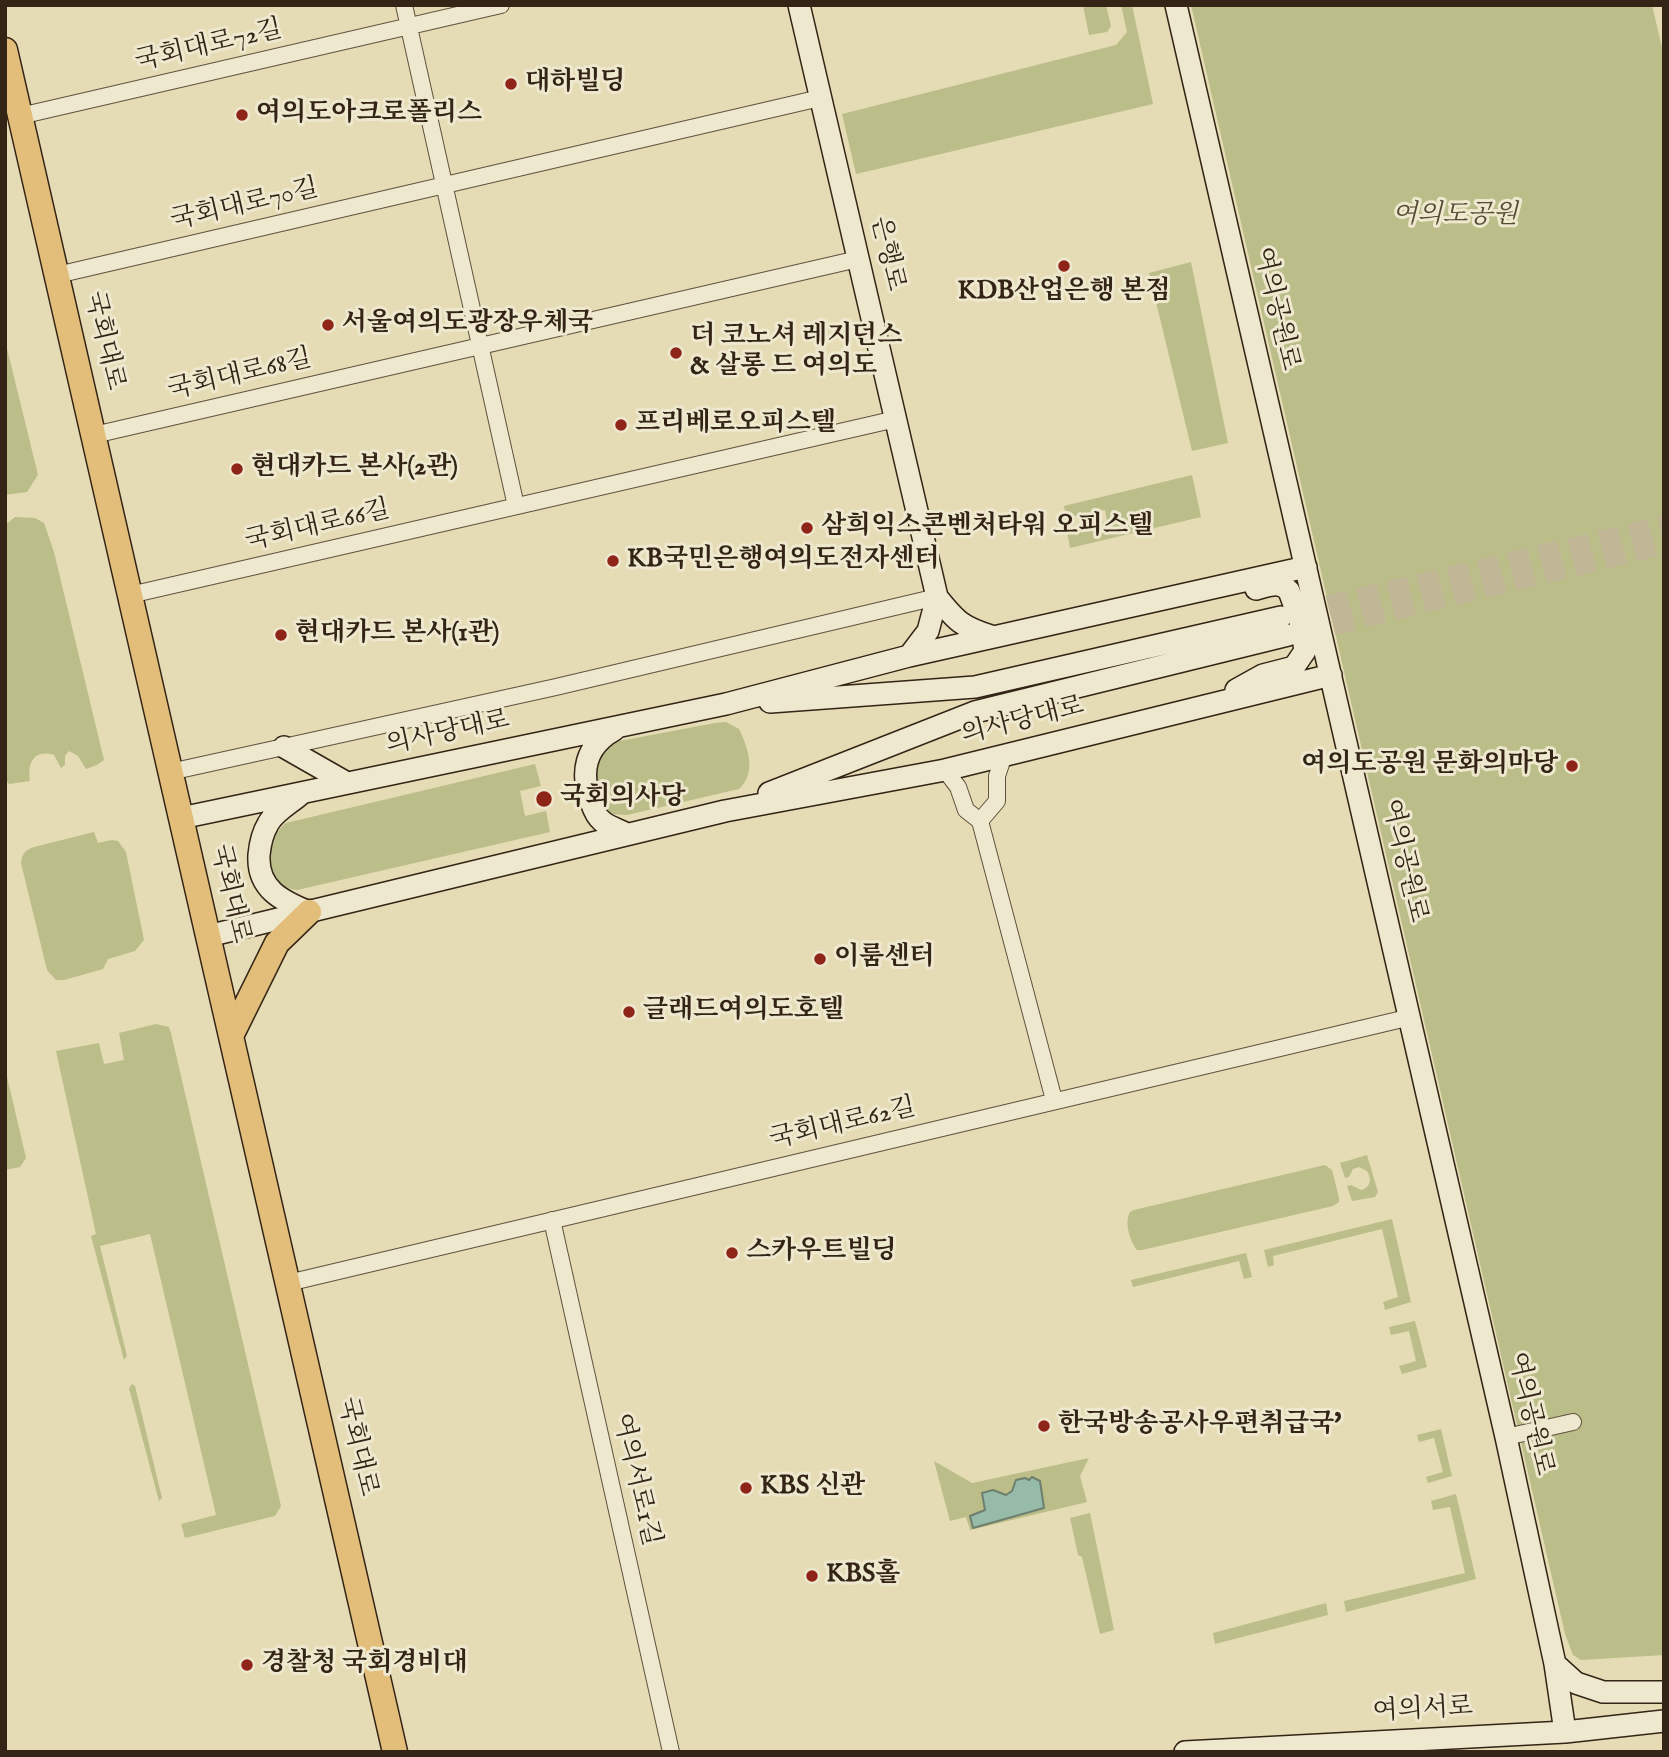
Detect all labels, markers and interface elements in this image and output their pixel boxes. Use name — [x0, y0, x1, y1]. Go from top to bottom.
street label: 국회대로72길 — [132, 15, 286, 79]
place label: 대하빌딩 — [525, 68, 625, 100]
marker: 대하빌딩 — [503, 76, 519, 92]
place label: 여의도아크로폴리스 — [256, 99, 482, 131]
marker: 여의도아크로폴리스 — [234, 107, 250, 123]
street label: 국회대로70길 — [168, 174, 322, 238]
park label: 여의도공원 — [1392, 201, 1518, 233]
street label: 은행로 — [862, 214, 910, 294]
street label: 여의공원로 — [1246, 244, 1304, 374]
marker: KDB산업은행 본점 — [1056, 258, 1072, 274]
place label: KDB산업은행 본점 — [958, 277, 1170, 309]
street label: 국회대로 — [77, 289, 129, 393]
place label: 서울여의도광장우체국 — [342, 309, 593, 341]
marker: 서울여의도광장우체국 — [320, 317, 336, 333]
place label: 더 코노셔 레지던스 & 살롱 드 여의도 — [690, 322, 902, 384]
street label: 국회대로68길 — [165, 344, 315, 408]
marker: 더 코노셔 레지던스 & 살롱 드 여의도 — [668, 345, 684, 361]
place label: 프리베로오피스텔 — [635, 409, 836, 441]
marker: 프리베로오피스텔 — [613, 417, 629, 433]
place label: 현대카드 본사(2관) — [251, 453, 458, 485]
marker: 현대카드 본사(2관) — [229, 461, 245, 477]
street label: 국회대로66길 — [243, 495, 393, 559]
place label: 삼희익스콘벤처타워 오피스텔 — [821, 512, 1153, 544]
marker: 삼희익스콘벤처타워 오피스텔 — [799, 520, 815, 536]
place label: KB국민은행여의도전자센터 — [627, 545, 939, 577]
marker: KB국민은행여의도전자센터 — [605, 553, 621, 569]
place label: 현대카드 본사(1관) — [295, 619, 499, 651]
marker: 현대카드 본사(1관) — [273, 627, 289, 643]
street label: 의사당대로 — [958, 692, 1088, 752]
street label: 의사당대로 — [383, 706, 513, 762]
place label: 여의도공원 문화의마당 — [1301, 750, 1558, 782]
marker: 여의도공원 문화의마당 — [1564, 758, 1580, 774]
place label: 국회의사당 — [560, 783, 686, 815]
marker: 국회의사당 — [534, 789, 554, 809]
street label: 여의공원로 — [1374, 796, 1432, 926]
street label: 국회대로 — [203, 842, 255, 946]
place label: 이룸센터 — [834, 943, 934, 975]
marker: 이룸센터 — [812, 951, 828, 967]
place label: 글래드여의도호텔 — [643, 996, 844, 1028]
marker: 글래드여의도호텔 — [621, 1004, 637, 1020]
street label: 국회대로62길 — [767, 1093, 919, 1157]
place label: 스카우트빌딩 — [746, 1237, 897, 1269]
marker: 스카우트빌딩 — [724, 1245, 740, 1261]
street label: 여의공원로 — [1500, 1349, 1558, 1479]
street label: 국회대로 — [330, 1395, 382, 1499]
place label: 한국방송공사우편취급국' — [1058, 1410, 1341, 1442]
street label: 여의서로1길 — [605, 1411, 665, 1549]
marker: 한국방송공사우편취급국' — [1036, 1418, 1052, 1434]
place label: KBS 신관 — [760, 1472, 865, 1504]
marker: KBS 신관 — [738, 1480, 754, 1496]
place label: KBS홀 — [826, 1560, 900, 1592]
marker: KBS홀 — [804, 1568, 820, 1584]
place label: 경찰청 국회경비대 — [261, 1649, 468, 1681]
marker: 경찰청 국회경비대 — [239, 1657, 255, 1673]
street label: 여의서로 — [1372, 1693, 1474, 1729]

